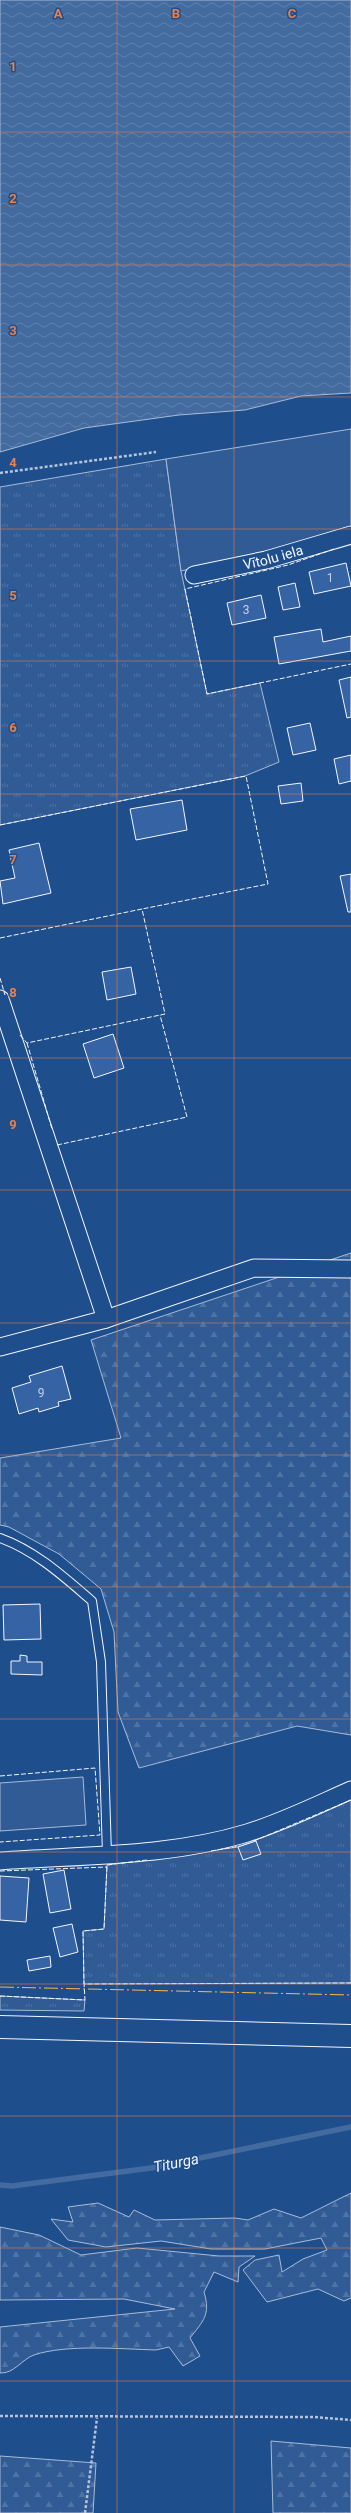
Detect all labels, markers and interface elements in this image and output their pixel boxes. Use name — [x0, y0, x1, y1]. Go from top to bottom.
text: A — [54, 6, 63, 21]
text: B — [172, 6, 180, 21]
text: C — [288, 6, 297, 21]
text: 1 — [9, 59, 17, 74]
text: 2 — [9, 191, 17, 206]
text: 3 — [9, 323, 17, 338]
text: 4 — [9, 455, 17, 470]
street label: Vītolu iela — [242, 542, 305, 573]
house number: 1 — [327, 571, 333, 585]
text: 5 — [9, 588, 17, 603]
house number: 3 — [243, 603, 249, 617]
text: 6 — [9, 720, 17, 735]
text: 7 — [9, 852, 17, 867]
text: 8 — [9, 985, 17, 1000]
text: 9 — [9, 1117, 17, 1132]
house number: 9 — [38, 1386, 44, 1400]
water label: Titurga — [152, 2150, 200, 2176]

